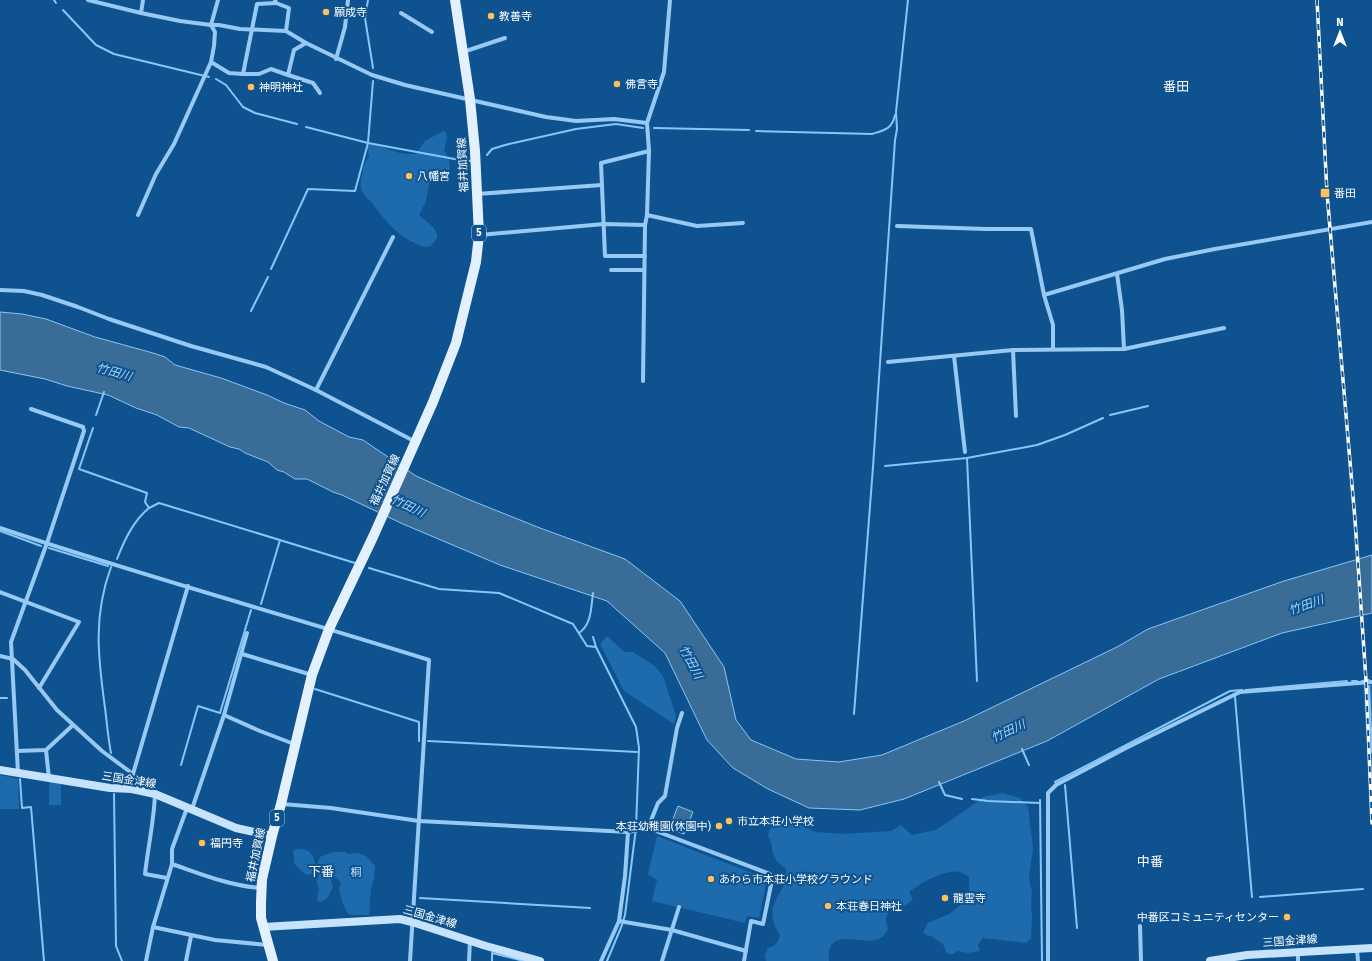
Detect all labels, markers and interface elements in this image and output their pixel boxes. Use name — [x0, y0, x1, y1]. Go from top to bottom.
place label: 願成寺 — [334, 6, 367, 19]
marker: 願成寺 — [321, 7, 331, 17]
place label: 教善寺 — [499, 10, 532, 23]
marker: 教善寺 — [486, 11, 496, 21]
north arrow — [1320, 12, 1360, 52]
text: N — [1336, 16, 1344, 29]
place label: 佛言寺 — [625, 78, 658, 91]
marker: 佛言寺 — [612, 79, 622, 89]
district label: 番田 — [1163, 79, 1189, 94]
place label: 神明神社 — [259, 81, 303, 94]
marker: 神明神社 — [246, 82, 256, 92]
street label: 福井加賀線 — [455, 137, 471, 193]
place label: 八幡宮 — [417, 170, 450, 183]
marker: 八幡宮 — [404, 171, 414, 181]
marker: 番田 — [1319, 187, 1331, 199]
place label: 番田 — [1334, 187, 1356, 200]
road number: 5 — [472, 225, 486, 241]
water label: 竹田川 — [95, 360, 135, 384]
street label: 福井加賀線 — [367, 452, 403, 508]
water label: 竹田川 — [389, 492, 429, 521]
water label: 竹田川 — [1287, 592, 1327, 617]
water label: 竹田川 — [676, 643, 707, 683]
water label: 竹田川 — [989, 716, 1029, 745]
street label: 三国金津線 — [101, 769, 157, 791]
road number: 5 — [270, 810, 284, 826]
place label: 市立本荘小学校 — [737, 815, 814, 828]
marker: 市立本荘小学校 — [724, 816, 734, 826]
place label: 本荘幼稚園(休園中) — [616, 820, 711, 833]
marker: 本荘幼稚園(休園中) — [714, 821, 724, 831]
street label: 福井加賀線 — [244, 827, 268, 883]
place label: 福円寺 — [210, 837, 243, 850]
marker: 福円寺 — [197, 838, 207, 848]
district label: 中番 — [1137, 854, 1163, 869]
district label: 下番 — [308, 864, 334, 879]
park label: 桐 — [351, 866, 362, 879]
place label: あわら市本荘小学校グラウンド — [719, 873, 873, 886]
marker: あわら市本荘小学校グラウンド — [706, 874, 716, 884]
place label: 龍雲寺 — [953, 892, 986, 905]
marker: 龍雲寺 — [940, 893, 950, 903]
place label: 本荘春日神社 — [836, 900, 902, 913]
marker: 本荘春日神社 — [823, 901, 833, 911]
street label: 三国金津線 — [402, 903, 458, 931]
place label: 中番区コミュニティセンター — [1137, 911, 1279, 924]
marker: 中番区コミュニティセンター — [1282, 912, 1292, 922]
street label: 三国金津線 — [1262, 933, 1318, 949]

